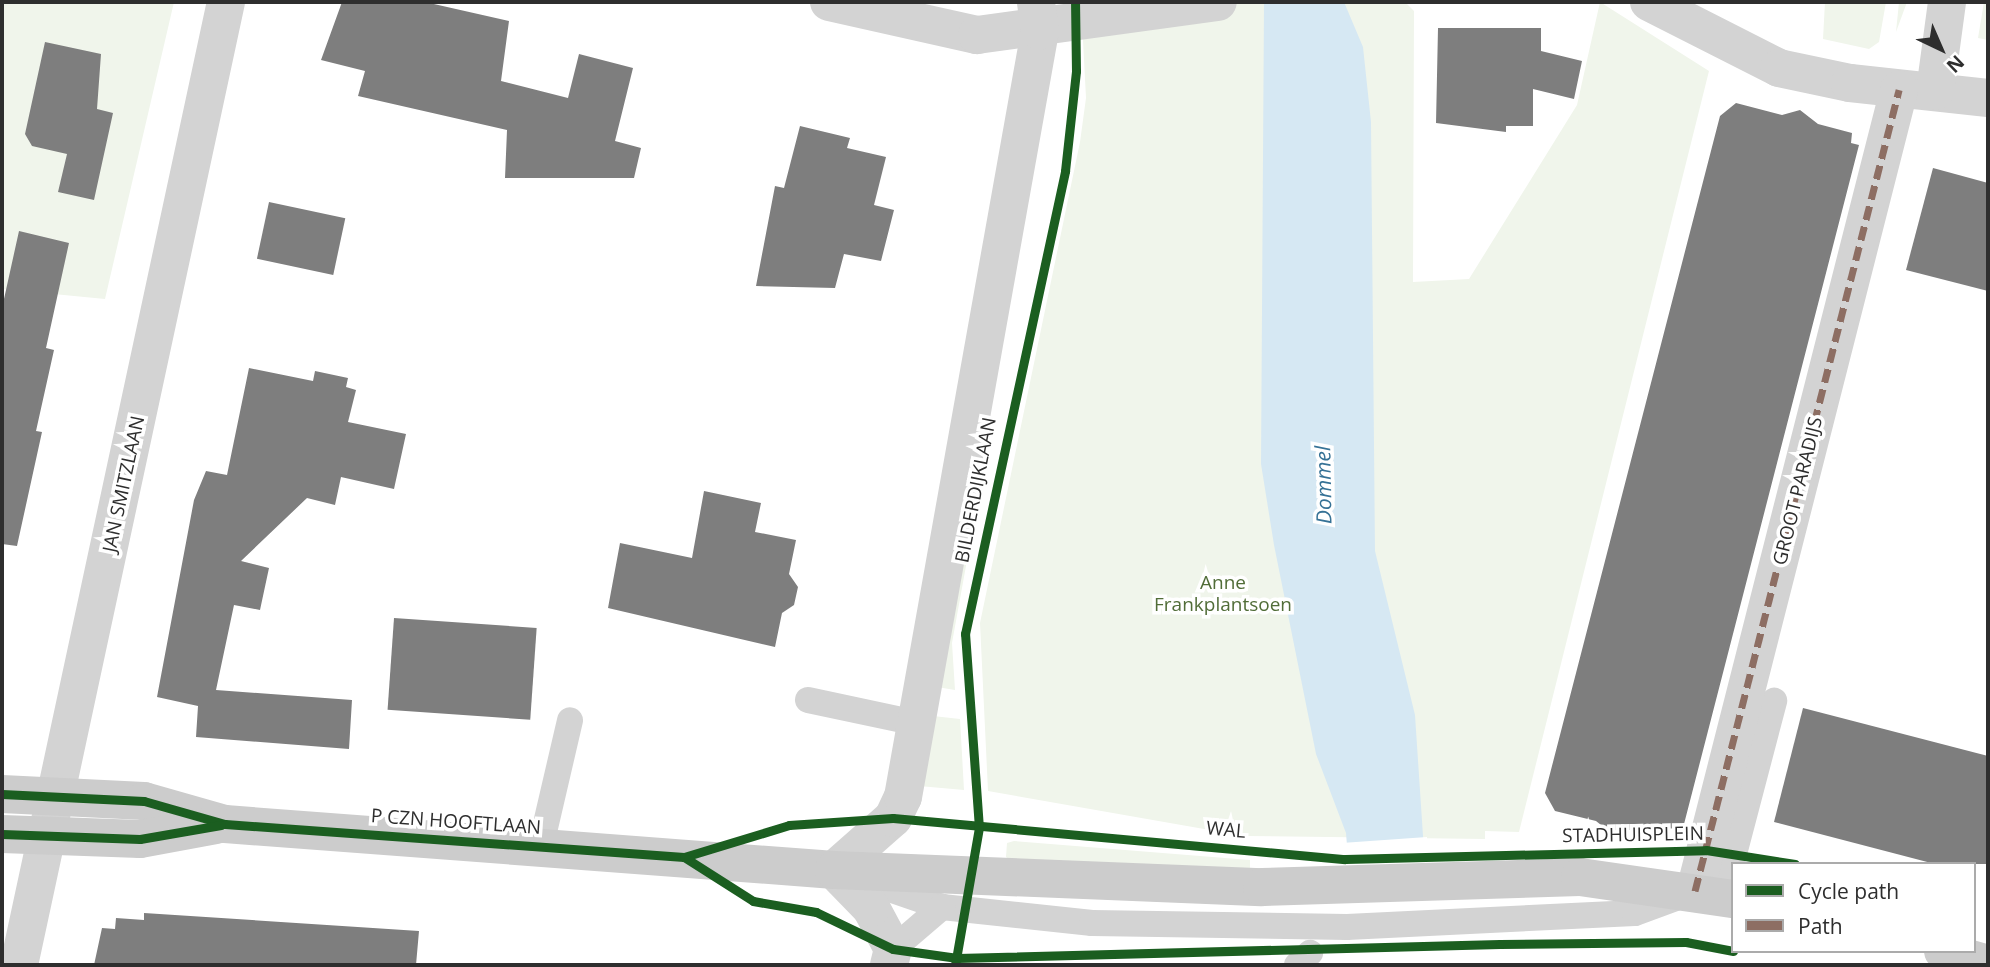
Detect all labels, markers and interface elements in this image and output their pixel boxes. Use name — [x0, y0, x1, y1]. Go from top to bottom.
north arrow — [1906, 14, 1976, 84]
text: N — [1941, 49, 1970, 79]
street label: JAN SMITZLAAN — [98, 414, 150, 554]
street label: GROOT PARADIJS — [1769, 414, 1827, 568]
street label: BILDERDIJKLAAN — [951, 415, 1001, 565]
water label: Dommel — [1310, 446, 1336, 524]
park label: Anne Frankplantsoen — [1154, 572, 1292, 616]
street label: P CZN HOOFTLAAN — [370, 805, 542, 839]
street label: WAL — [1205, 817, 1247, 843]
street label: STADHUISPLEIN — [1562, 822, 1704, 848]
legend — [1731, 862, 1976, 953]
text: Cycle path — [1798, 877, 1899, 905]
text: Path — [1798, 912, 1843, 940]

